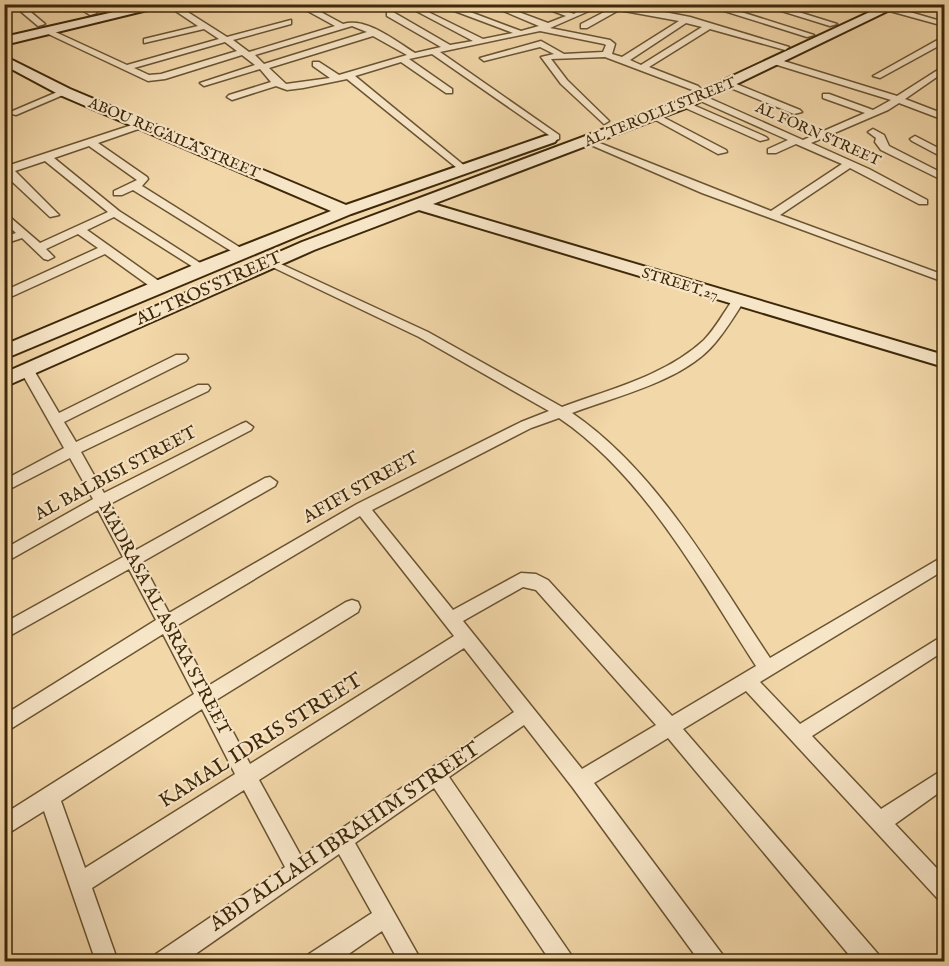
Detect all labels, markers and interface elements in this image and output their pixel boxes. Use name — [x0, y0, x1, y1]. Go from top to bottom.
street label: AL TEROLLI STREET — [581, 73, 738, 151]
street label: ABOU REGAILA STREET — [85, 93, 263, 183]
street label: AL FORN STREET — [752, 97, 884, 170]
street label: AL TROS STREET — [132, 246, 286, 332]
street label: STREET 27 — [640, 263, 720, 305]
street label: AL BALBISI STREET — [30, 422, 201, 527]
street label: AFIFI STREET — [298, 447, 423, 530]
street label: MADRASA AL ASRAA STREET — [93, 499, 235, 739]
street label: KAMAL IDRIS STREET — [154, 667, 368, 815]
street label: ABD ALLAH IBRAHIM STREET — [204, 736, 486, 938]

